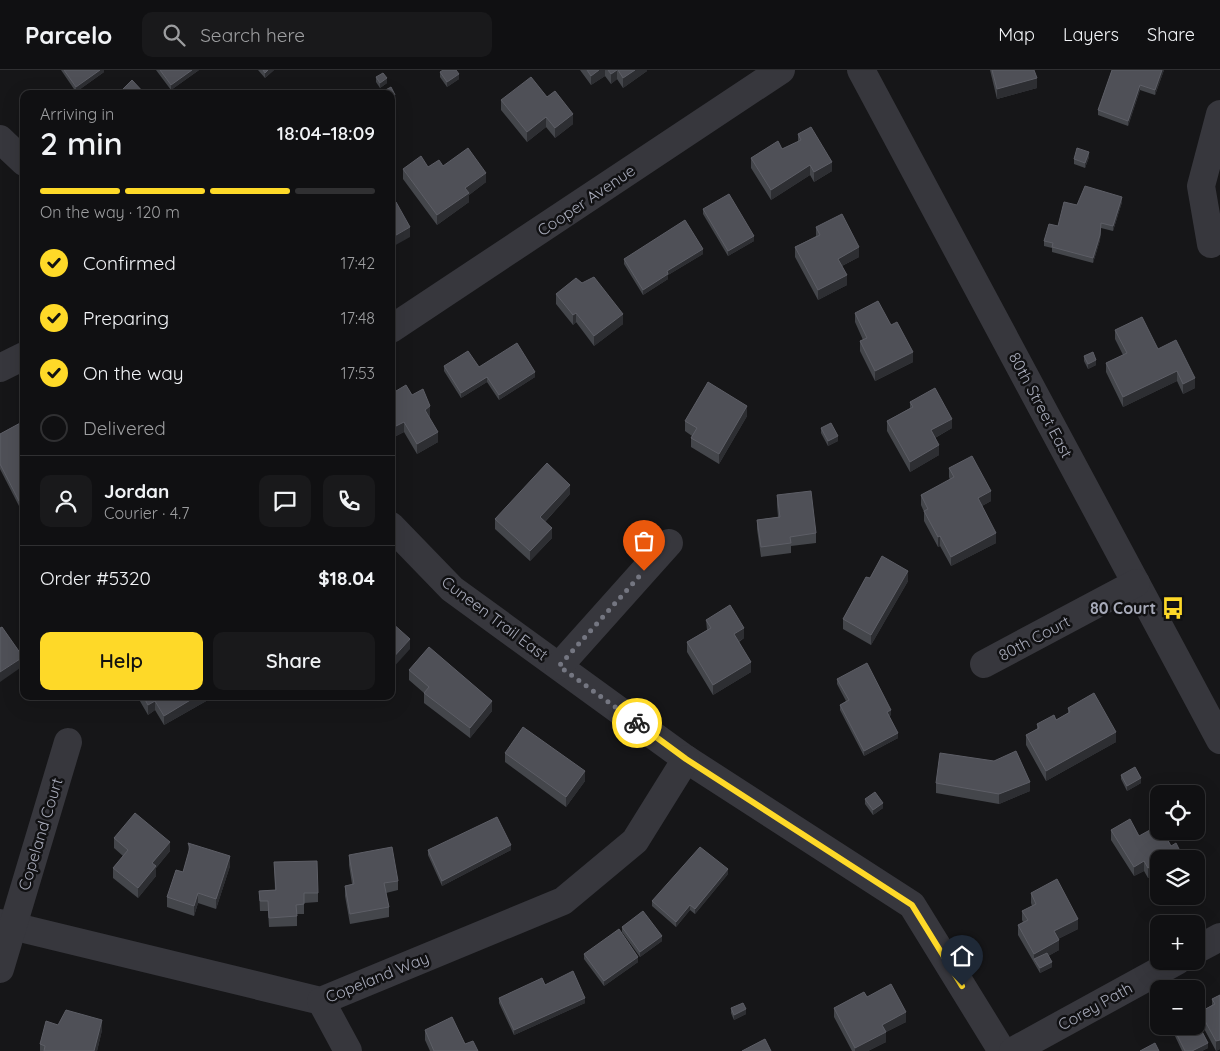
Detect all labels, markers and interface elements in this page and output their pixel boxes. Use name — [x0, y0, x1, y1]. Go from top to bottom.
search box — [142, 12, 492, 57]
text: Parcelo — [25, 20, 112, 50]
icon: search — [160, 21, 188, 49]
text: Search here — [200, 23, 305, 47]
text: Map — [998, 23, 1035, 46]
text: Layers — [1063, 23, 1119, 46]
text: Share — [1147, 23, 1195, 46]
text: Arriving in — [40, 104, 114, 124]
text: 18:04–18:09 — [277, 121, 375, 145]
text: 2 min — [40, 123, 123, 163]
street label: Cooper Avenue — [533, 160, 639, 240]
text: On the way · 120 m — [40, 202, 180, 222]
icon: check — [40, 249, 68, 277]
text: Confirmed — [83, 251, 176, 275]
text: 17:42 — [341, 253, 375, 273]
icon: check — [40, 304, 68, 332]
text: Preparing — [83, 306, 169, 330]
text: 17:48 — [341, 308, 375, 328]
street label: 80th Street East — [1005, 349, 1077, 461]
icon: check — [40, 359, 68, 387]
text: On the way — [83, 361, 184, 385]
text: 17:53 — [341, 363, 375, 383]
text: Delivered — [83, 416, 166, 440]
button: person — [40, 475, 92, 527]
button: chat — [259, 475, 311, 527]
button: phone — [323, 475, 375, 527]
text: Jordan — [104, 479, 169, 503]
text: Courier · 4.7 — [104, 503, 189, 523]
pin — [623, 520, 665, 571]
icon: bag — [630, 527, 658, 555]
text: Order #5320 — [40, 566, 151, 590]
text: $18.04 — [318, 566, 375, 590]
street label: Cuneen Trail East — [438, 571, 552, 665]
bus stop icon: 80 Court — [1160, 595, 1186, 621]
place label: 80 Court — [1090, 598, 1156, 618]
street label: 80th Court — [995, 611, 1073, 665]
button: Help — [40, 632, 203, 690]
button: Share — [213, 632, 375, 690]
courier — [612, 698, 662, 748]
icon: bike — [623, 709, 651, 737]
street label: Copeland Court — [13, 775, 67, 893]
map controls — [1150, 785, 1205, 1035]
button: locate — [1150, 785, 1205, 840]
button: layers — [1150, 850, 1205, 905]
button: + — [1150, 915, 1205, 970]
pin — [941, 935, 983, 986]
icon: home — [948, 942, 976, 970]
street label: Copeland Way — [322, 947, 432, 1007]
street label: Corey Path — [1054, 977, 1136, 1035]
button: − — [1150, 980, 1205, 1035]

